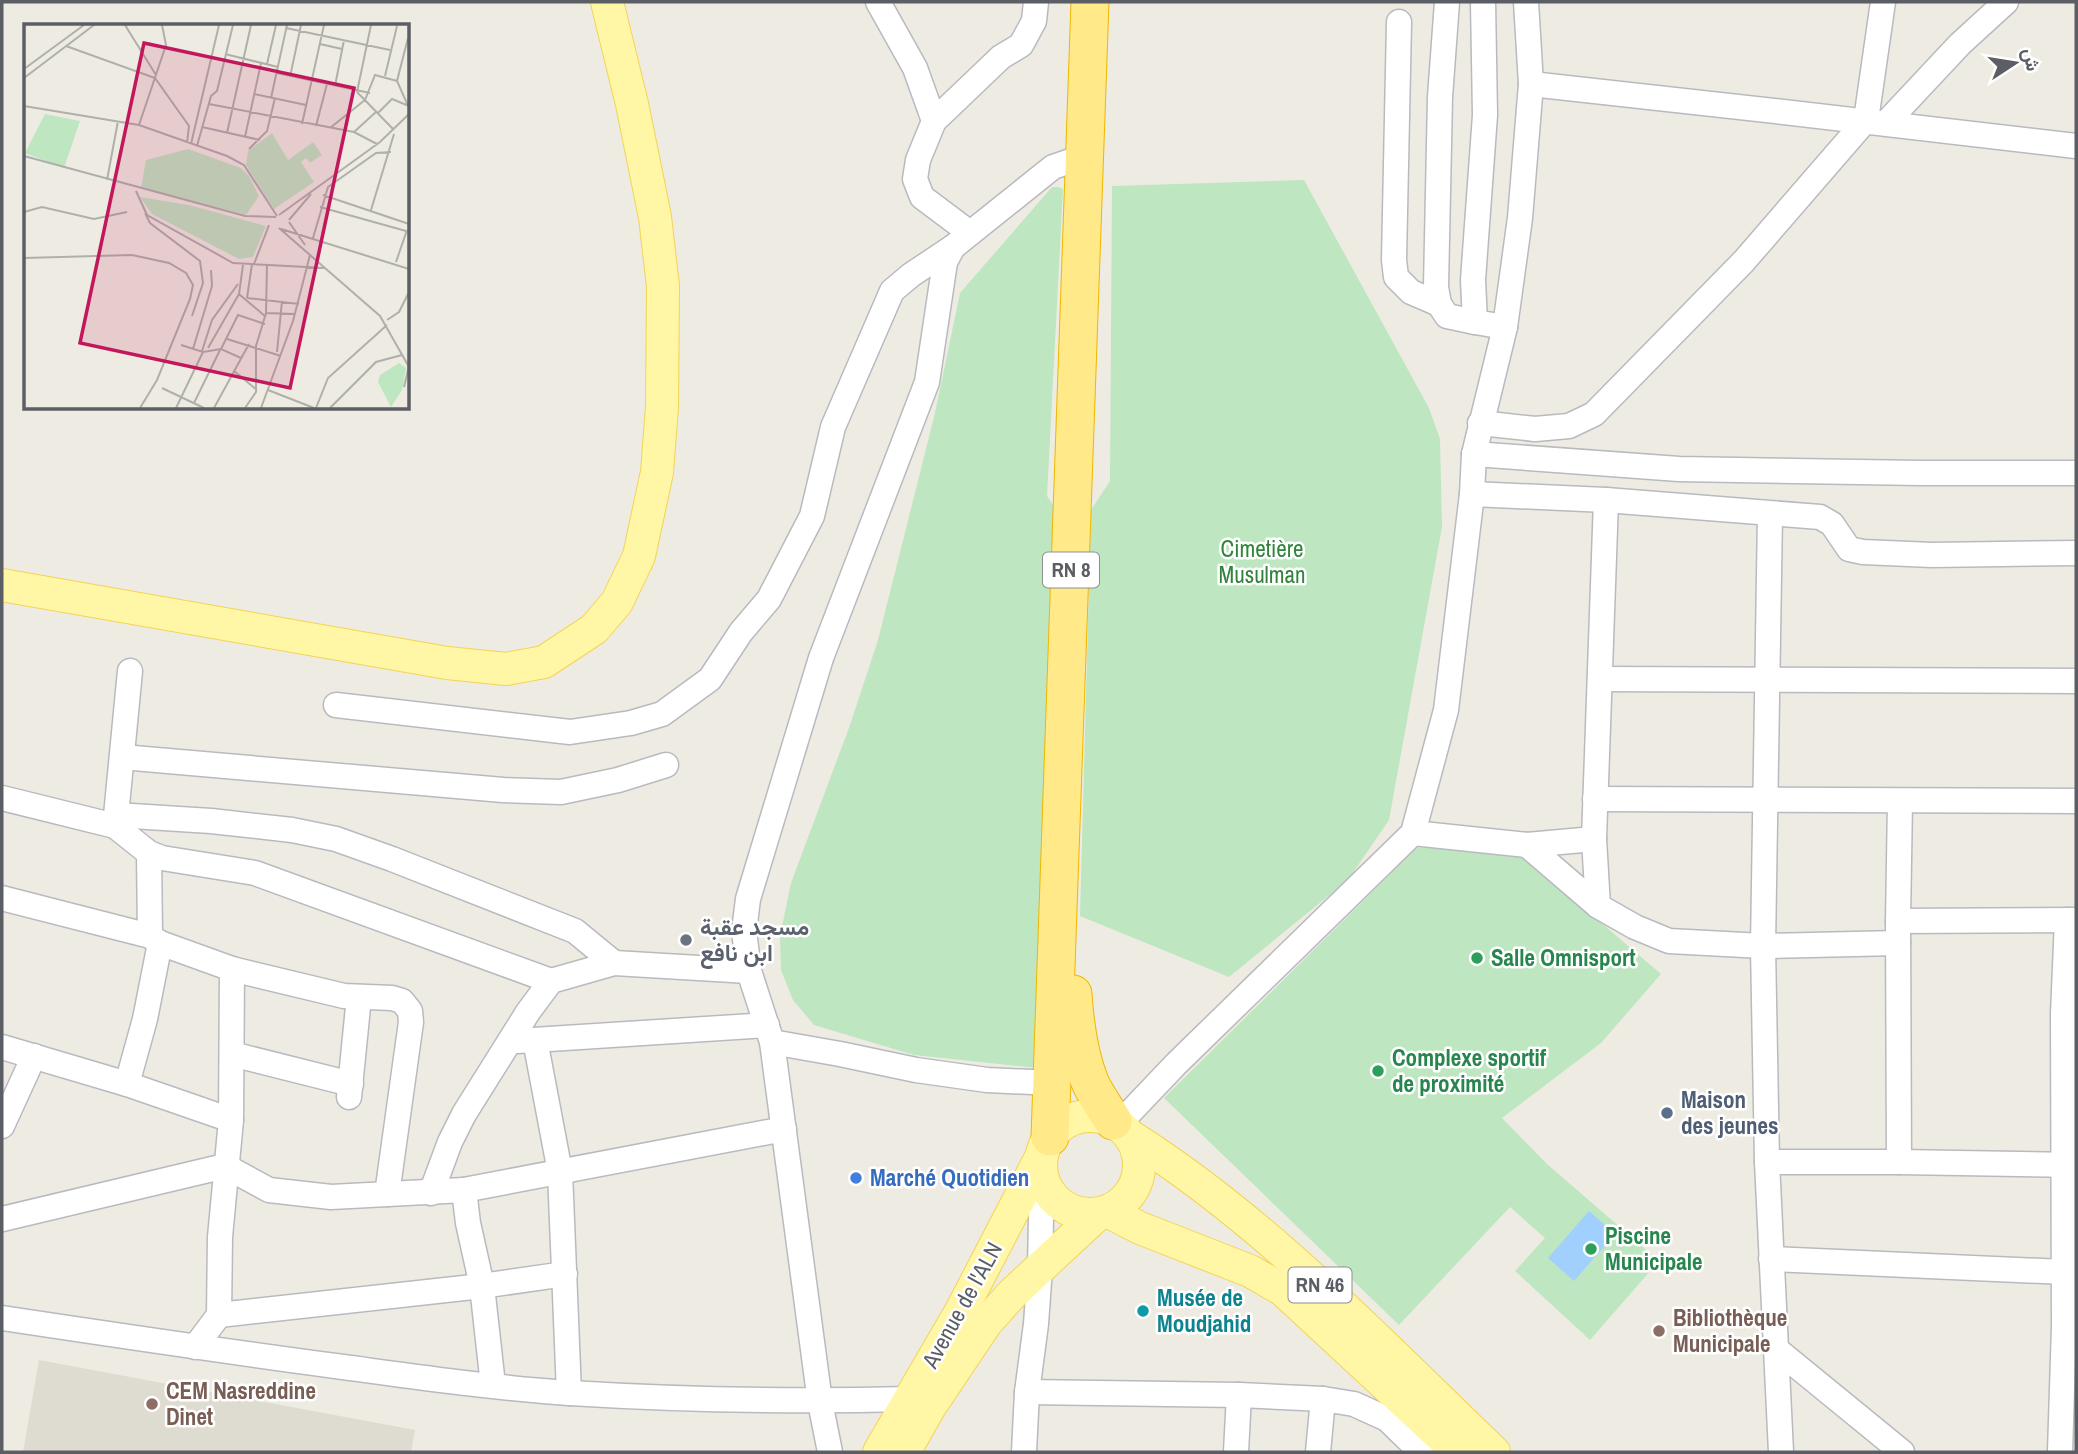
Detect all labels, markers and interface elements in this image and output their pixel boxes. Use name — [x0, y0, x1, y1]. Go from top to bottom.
inset map — [24, 24, 410, 410]
north arrow — [1980, 28, 2050, 98]
text: ش — [2017, 46, 2047, 73]
park label: Cimetière Musulman — [1219, 533, 1306, 590]
road number: RN 8 — [1043, 552, 1099, 588]
place label: مسجد عقبة ابن نافع — [700, 911, 809, 969]
marker: مسجد عقبة ابن نافع — [678, 932, 694, 948]
place label: Salle Omnisport — [1491, 942, 1636, 973]
marker: Salle Omnisport — [1469, 950, 1485, 966]
place label: Complexe sportif de proximité — [1392, 1042, 1547, 1099]
marker: Complexe sportif de proximité — [1370, 1063, 1386, 1079]
place label: Maison des jeunes — [1681, 1084, 1779, 1141]
marker: Maison des jeunes — [1659, 1105, 1675, 1121]
place label: Marché Quotidien — [870, 1162, 1029, 1193]
marker: Marché Quotidien — [848, 1170, 864, 1186]
place label: Piscine Municipale — [1605, 1220, 1702, 1277]
street label: Avenue de l'ALN — [914, 1236, 1009, 1374]
marker: Piscine Municipale — [1583, 1241, 1599, 1257]
road number: RN 46 — [1288, 1268, 1352, 1302]
place label: Musée de Moudjahid — [1157, 1282, 1251, 1339]
place label: Bibliothèque Municipale — [1673, 1302, 1787, 1359]
marker: Musée de Moudjahid — [1135, 1303, 1151, 1319]
marker: Bibliothèque Municipale — [1651, 1323, 1667, 1339]
place label: CEM Nasreddine Dinet — [166, 1375, 316, 1432]
marker: CEM Nasreddine Dinet — [144, 1396, 160, 1412]

